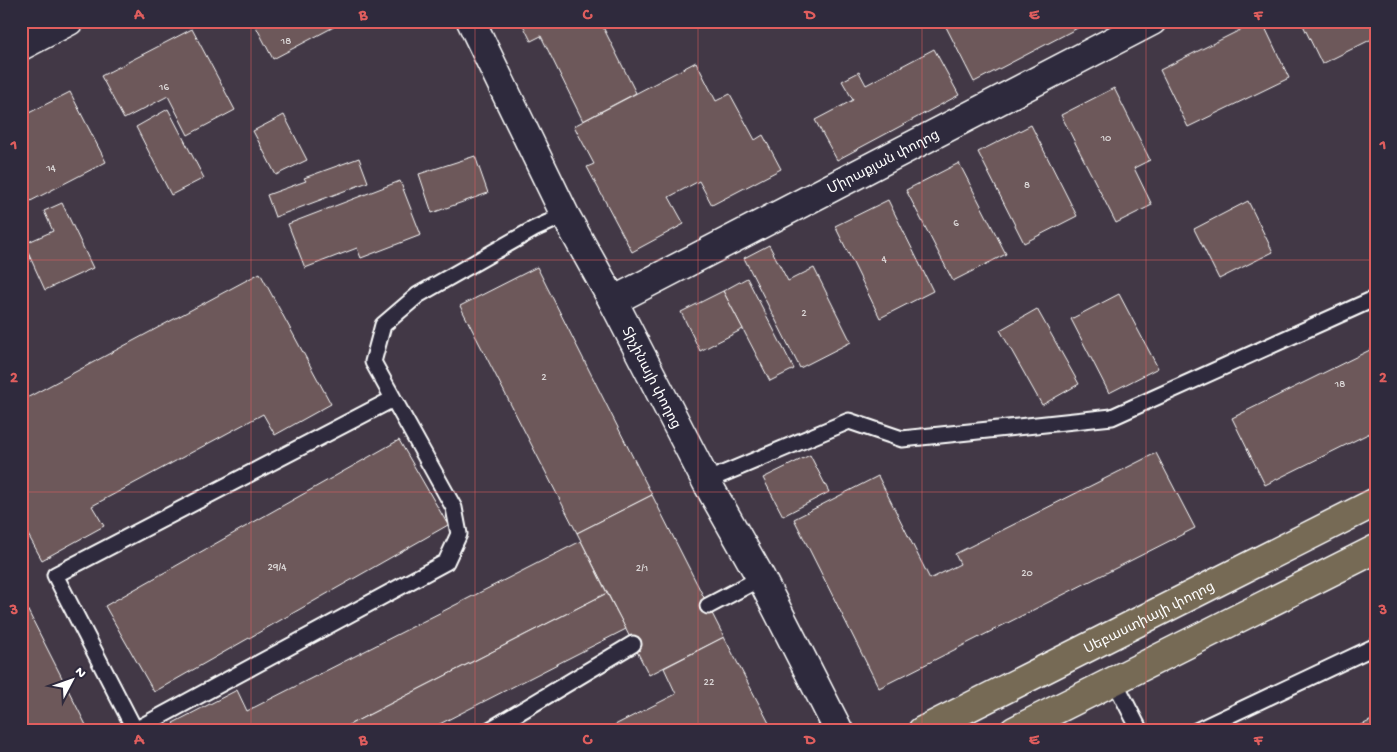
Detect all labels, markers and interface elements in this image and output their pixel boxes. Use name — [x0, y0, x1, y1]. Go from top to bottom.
text: A — [133, 7, 145, 26]
text: B — [358, 7, 368, 26]
text: C — [582, 7, 593, 26]
text: D — [803, 7, 816, 26]
text: E — [1029, 7, 1040, 26]
text: F — [1253, 7, 1264, 26]
house number: 18 — [280, 36, 291, 48]
house number: 16 — [158, 82, 169, 94]
street label: Միրաքյան փողոց — [825, 127, 943, 199]
house number: 10 — [1100, 133, 1111, 145]
text: 1 — [10, 137, 17, 156]
text: 1 — [1379, 137, 1386, 156]
house number: 14 — [45, 163, 57, 175]
house number: 8 — [1024, 180, 1030, 192]
house number: 6 — [953, 218, 959, 230]
house number: 4 — [881, 254, 887, 266]
house number: 2 — [801, 308, 807, 320]
street label: Տիչինայի փողոց — [617, 325, 684, 432]
text: 2 — [10, 370, 18, 389]
text: 2 — [1379, 370, 1387, 389]
house number: 2 — [541, 372, 547, 384]
house number: 18 — [1334, 379, 1345, 391]
house number: 29/4 — [268, 562, 287, 574]
house number: 2/1 — [636, 563, 648, 575]
house number: 20 — [1021, 568, 1033, 580]
street label: Սեբաստիայի փողոց — [1082, 579, 1218, 659]
text: 3 — [9, 602, 18, 621]
text: 3 — [1378, 602, 1387, 621]
north arrow — [48, 654, 98, 704]
text: N — [71, 664, 89, 682]
house number: 22 — [704, 677, 715, 689]
text: A — [133, 732, 145, 751]
text: B — [358, 732, 368, 751]
text: C — [582, 732, 593, 751]
text: D — [803, 732, 816, 751]
text: E — [1029, 732, 1040, 751]
text: F — [1253, 732, 1264, 751]

